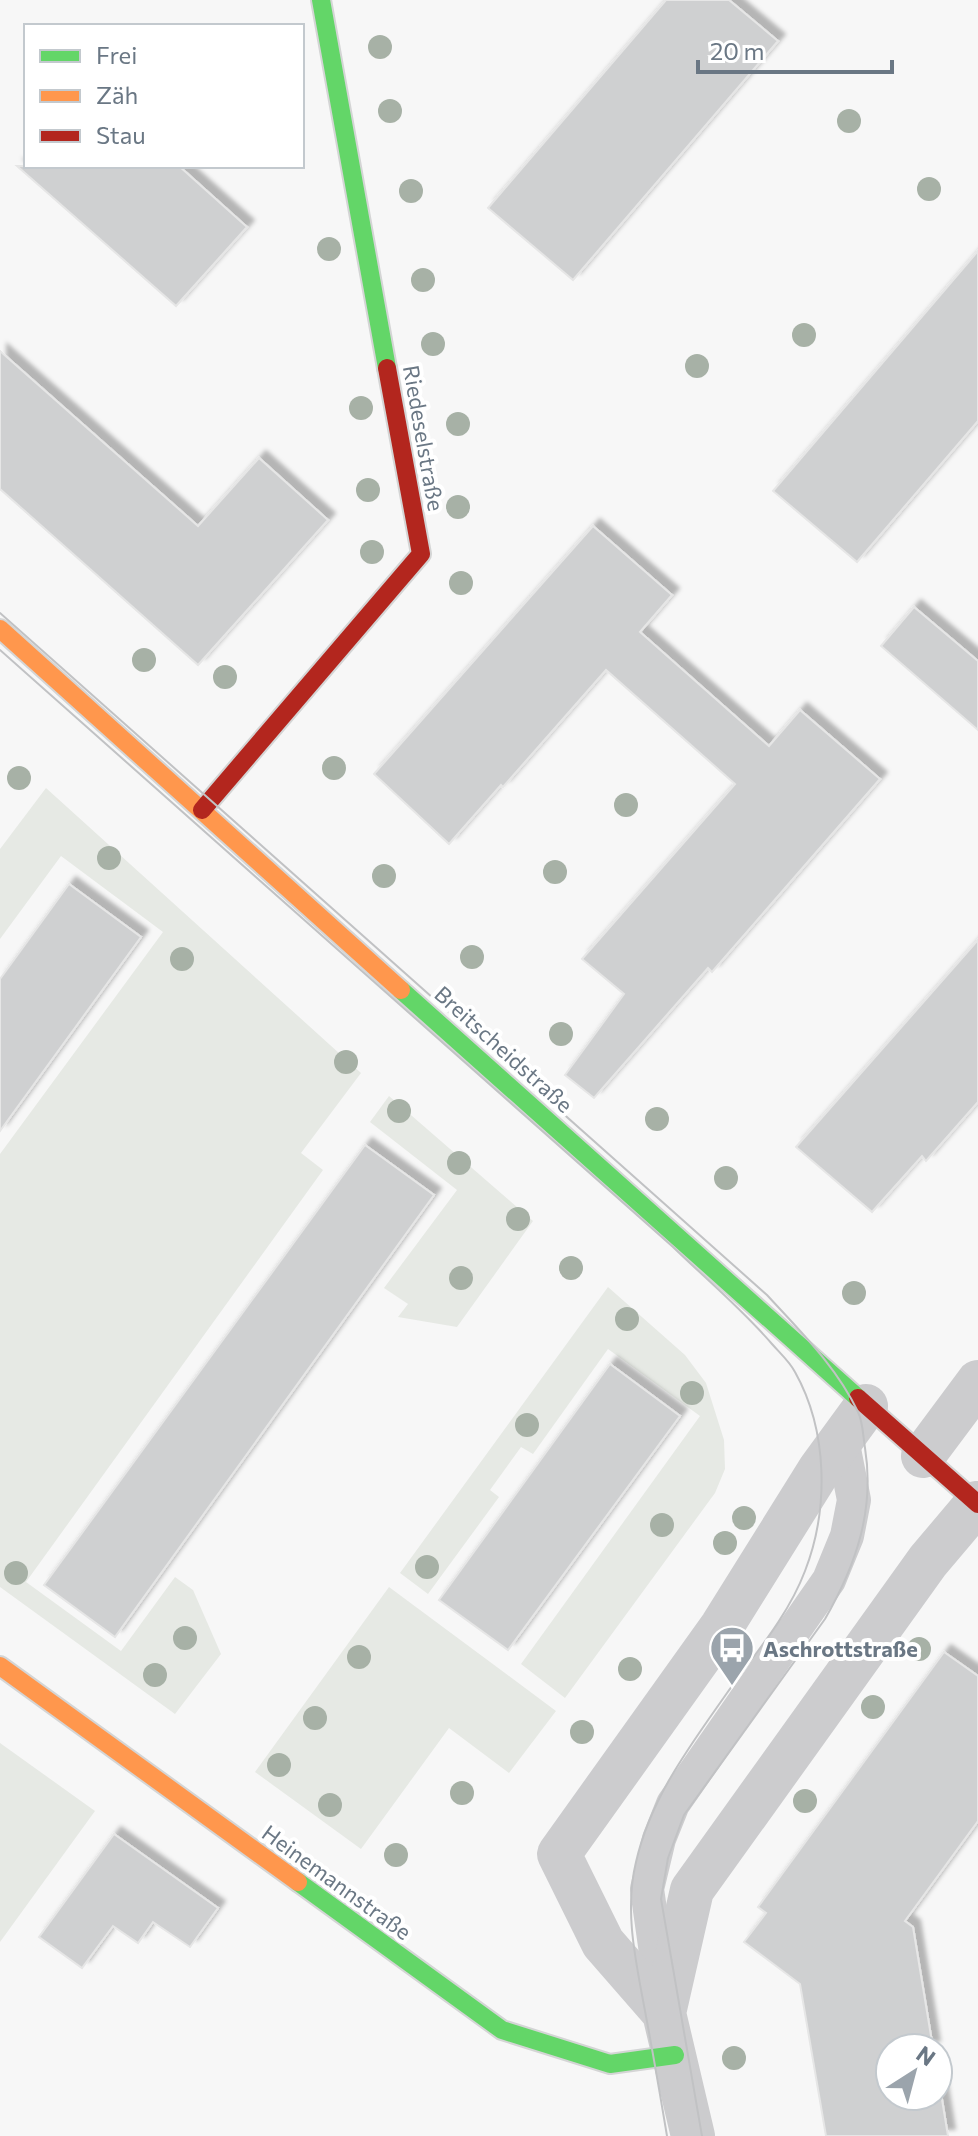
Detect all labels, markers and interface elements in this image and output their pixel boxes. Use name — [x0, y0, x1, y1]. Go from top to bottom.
legend — [24, 24, 304, 168]
scale bar — [698, 24, 892, 74]
text: 20 m — [710, 36, 764, 65]
text: Frei — [96, 40, 137, 69]
text: Zäh — [96, 80, 138, 109]
text: Stau — [96, 120, 146, 149]
street label: Riedeselstraße — [398, 363, 450, 513]
street label: Breitscheidstraße — [429, 980, 579, 1118]
bus stop icon: Aschrottstraße — [708, 1624, 756, 1687]
place label: Aschrottstraße — [763, 1635, 918, 1662]
street label: Heinemannstraße — [257, 1819, 417, 1945]
north arrow — [874, 2032, 954, 2112]
text: N — [911, 2040, 941, 2071]

